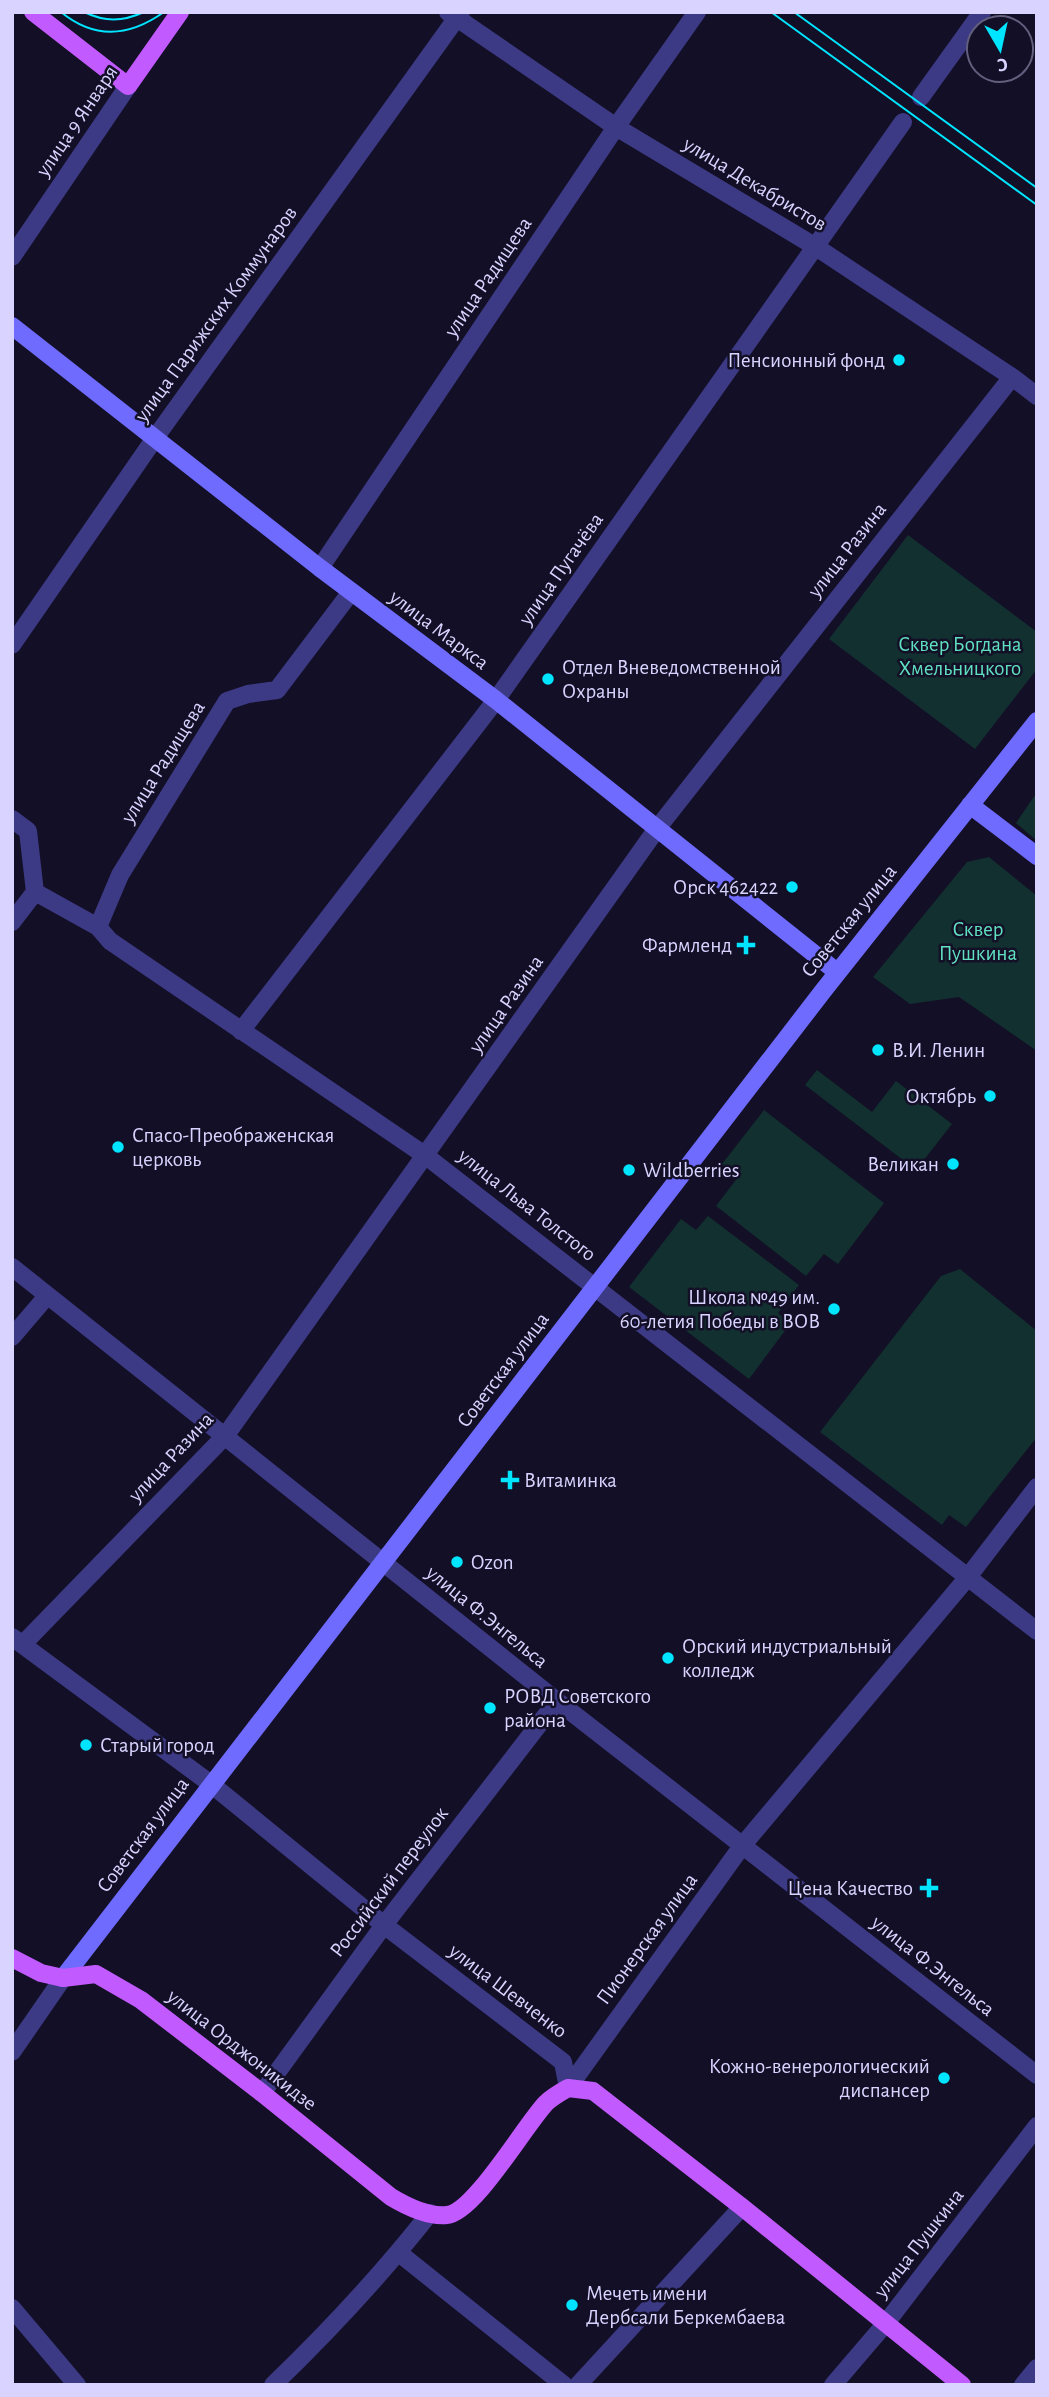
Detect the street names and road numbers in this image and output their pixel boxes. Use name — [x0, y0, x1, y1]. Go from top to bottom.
street label: улица 9 Января — [32, 62, 122, 181]
street label: улица Декабристов — [679, 133, 830, 235]
street label: улица Парижских Коммунаров — [130, 202, 301, 426]
street label: улица Радищева — [440, 213, 536, 342]
street label: улица Разина — [803, 498, 891, 602]
street label: улица Пугачёва — [514, 509, 607, 630]
street label: улица Маркса — [385, 586, 493, 674]
street label: улица Радищева — [117, 697, 209, 828]
street label: Советская улица — [797, 860, 901, 981]
street label: улица Разина — [464, 951, 547, 1057]
street label: улица Льва Толстого — [453, 1144, 600, 1265]
street label: Советская улица — [453, 1308, 553, 1432]
street label: улица Разина — [124, 1408, 218, 1506]
street label: улица Ф.Энгельса — [422, 1561, 552, 1672]
street label: Советская улица — [93, 1773, 193, 1897]
street label: Российский переулок — [326, 1803, 452, 1961]
street label: Пионерская улица — [593, 1869, 702, 2008]
street label: улица Ф.Энгельса — [867, 1911, 999, 2021]
street label: улица Шевченко — [444, 1939, 571, 2042]
street label: улица Орджоникидзе — [163, 1985, 321, 2115]
street label: улица Пушкина — [870, 2184, 968, 2302]

